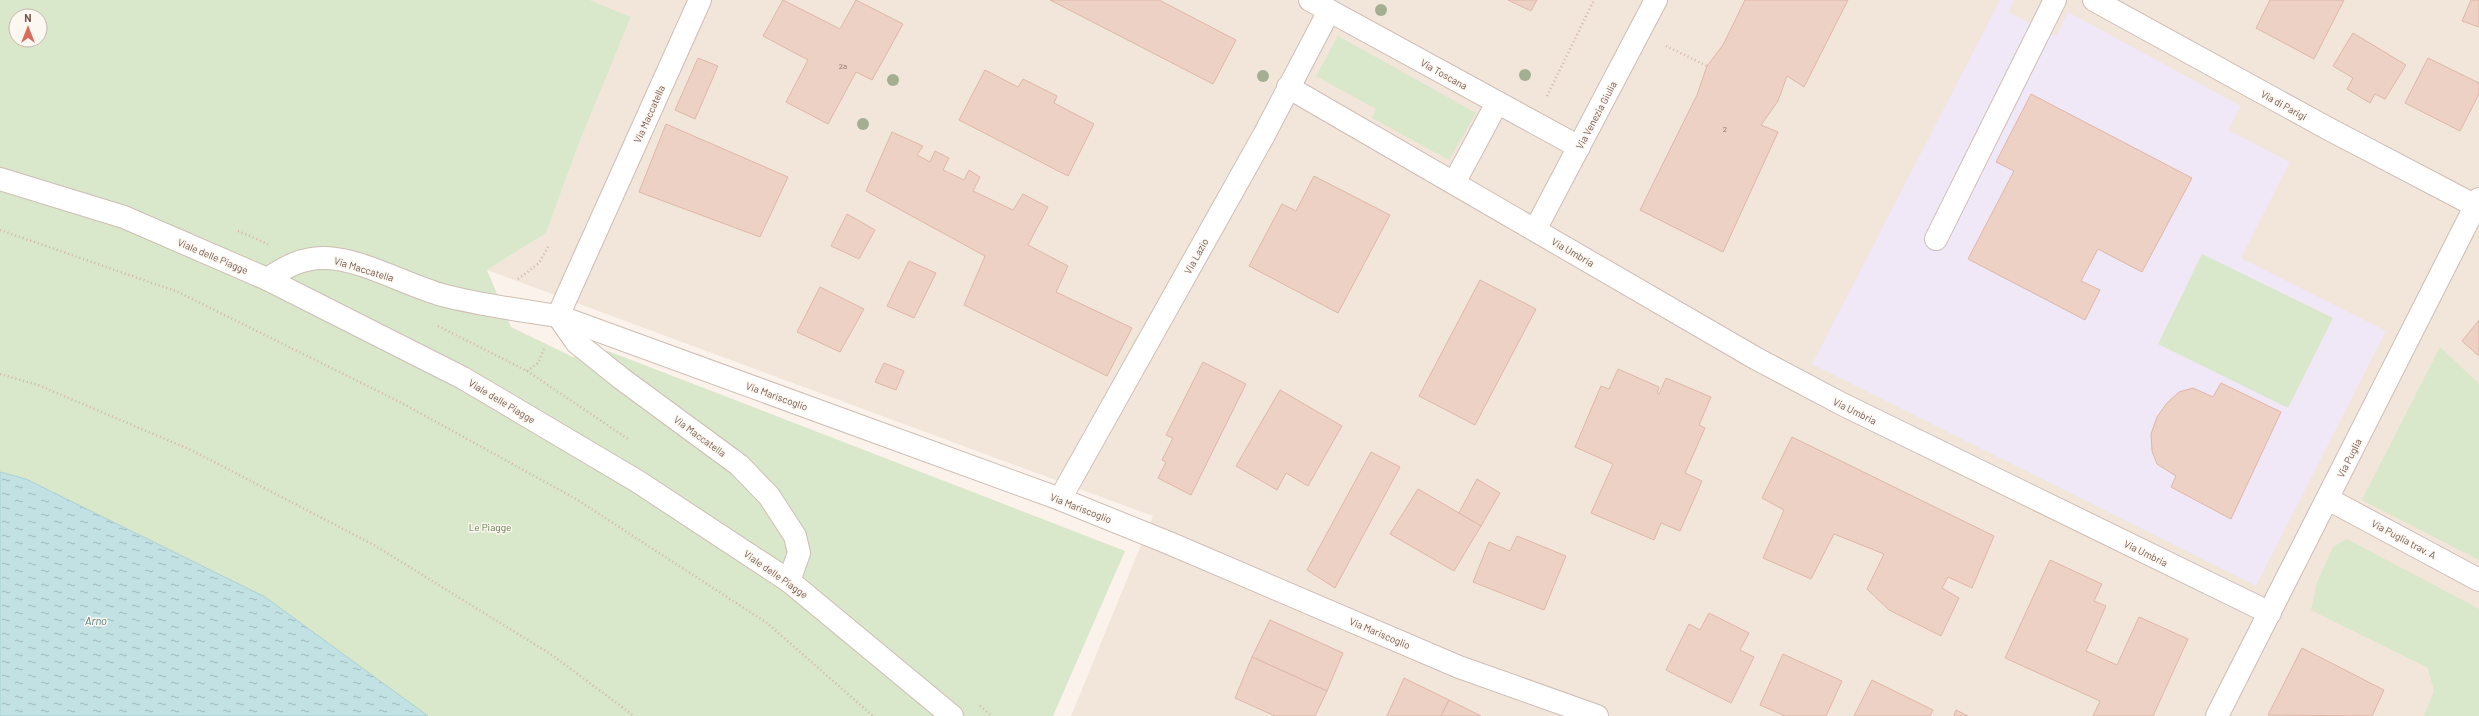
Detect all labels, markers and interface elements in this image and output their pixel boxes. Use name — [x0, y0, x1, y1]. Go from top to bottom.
north arrow — [8, 8, 48, 48]
text: N — [24, 11, 32, 24]
street label: Via Toscana — [1419, 56, 1469, 92]
house number: 2a — [839, 61, 847, 71]
street label: Via Venezia Giulia — [1573, 79, 1619, 151]
street label: Via Maccatella — [631, 83, 667, 145]
street label: Via di Parigi — [2259, 87, 2309, 123]
house number: 2 — [1723, 124, 1727, 134]
street label: Via Umbria — [1550, 235, 1596, 269]
street label: Viale delle Piagge — [176, 236, 250, 276]
street label: Via Lazio — [1181, 236, 1211, 276]
street label: Via Maccatella — [333, 254, 395, 284]
street label: Viale delle Piagge — [467, 376, 537, 426]
street label: Via Mariscoglio — [744, 379, 810, 413]
street label: Via Umbria — [1831, 395, 1879, 427]
street label: Via Maccatella — [671, 413, 729, 459]
street label: Via Puglia — [2334, 437, 2364, 479]
street label: Via Mariscoglio — [1048, 491, 1114, 525]
street label: Via Puglia trav. A — [2370, 517, 2438, 561]
park label: Le Piagge — [469, 521, 511, 533]
street label: Via Umbria — [2122, 537, 2170, 569]
street label: Viale delle Piagge — [742, 547, 810, 601]
water label: Arno — [85, 614, 107, 627]
street label: Via Mariscoglio — [1348, 615, 1412, 651]

